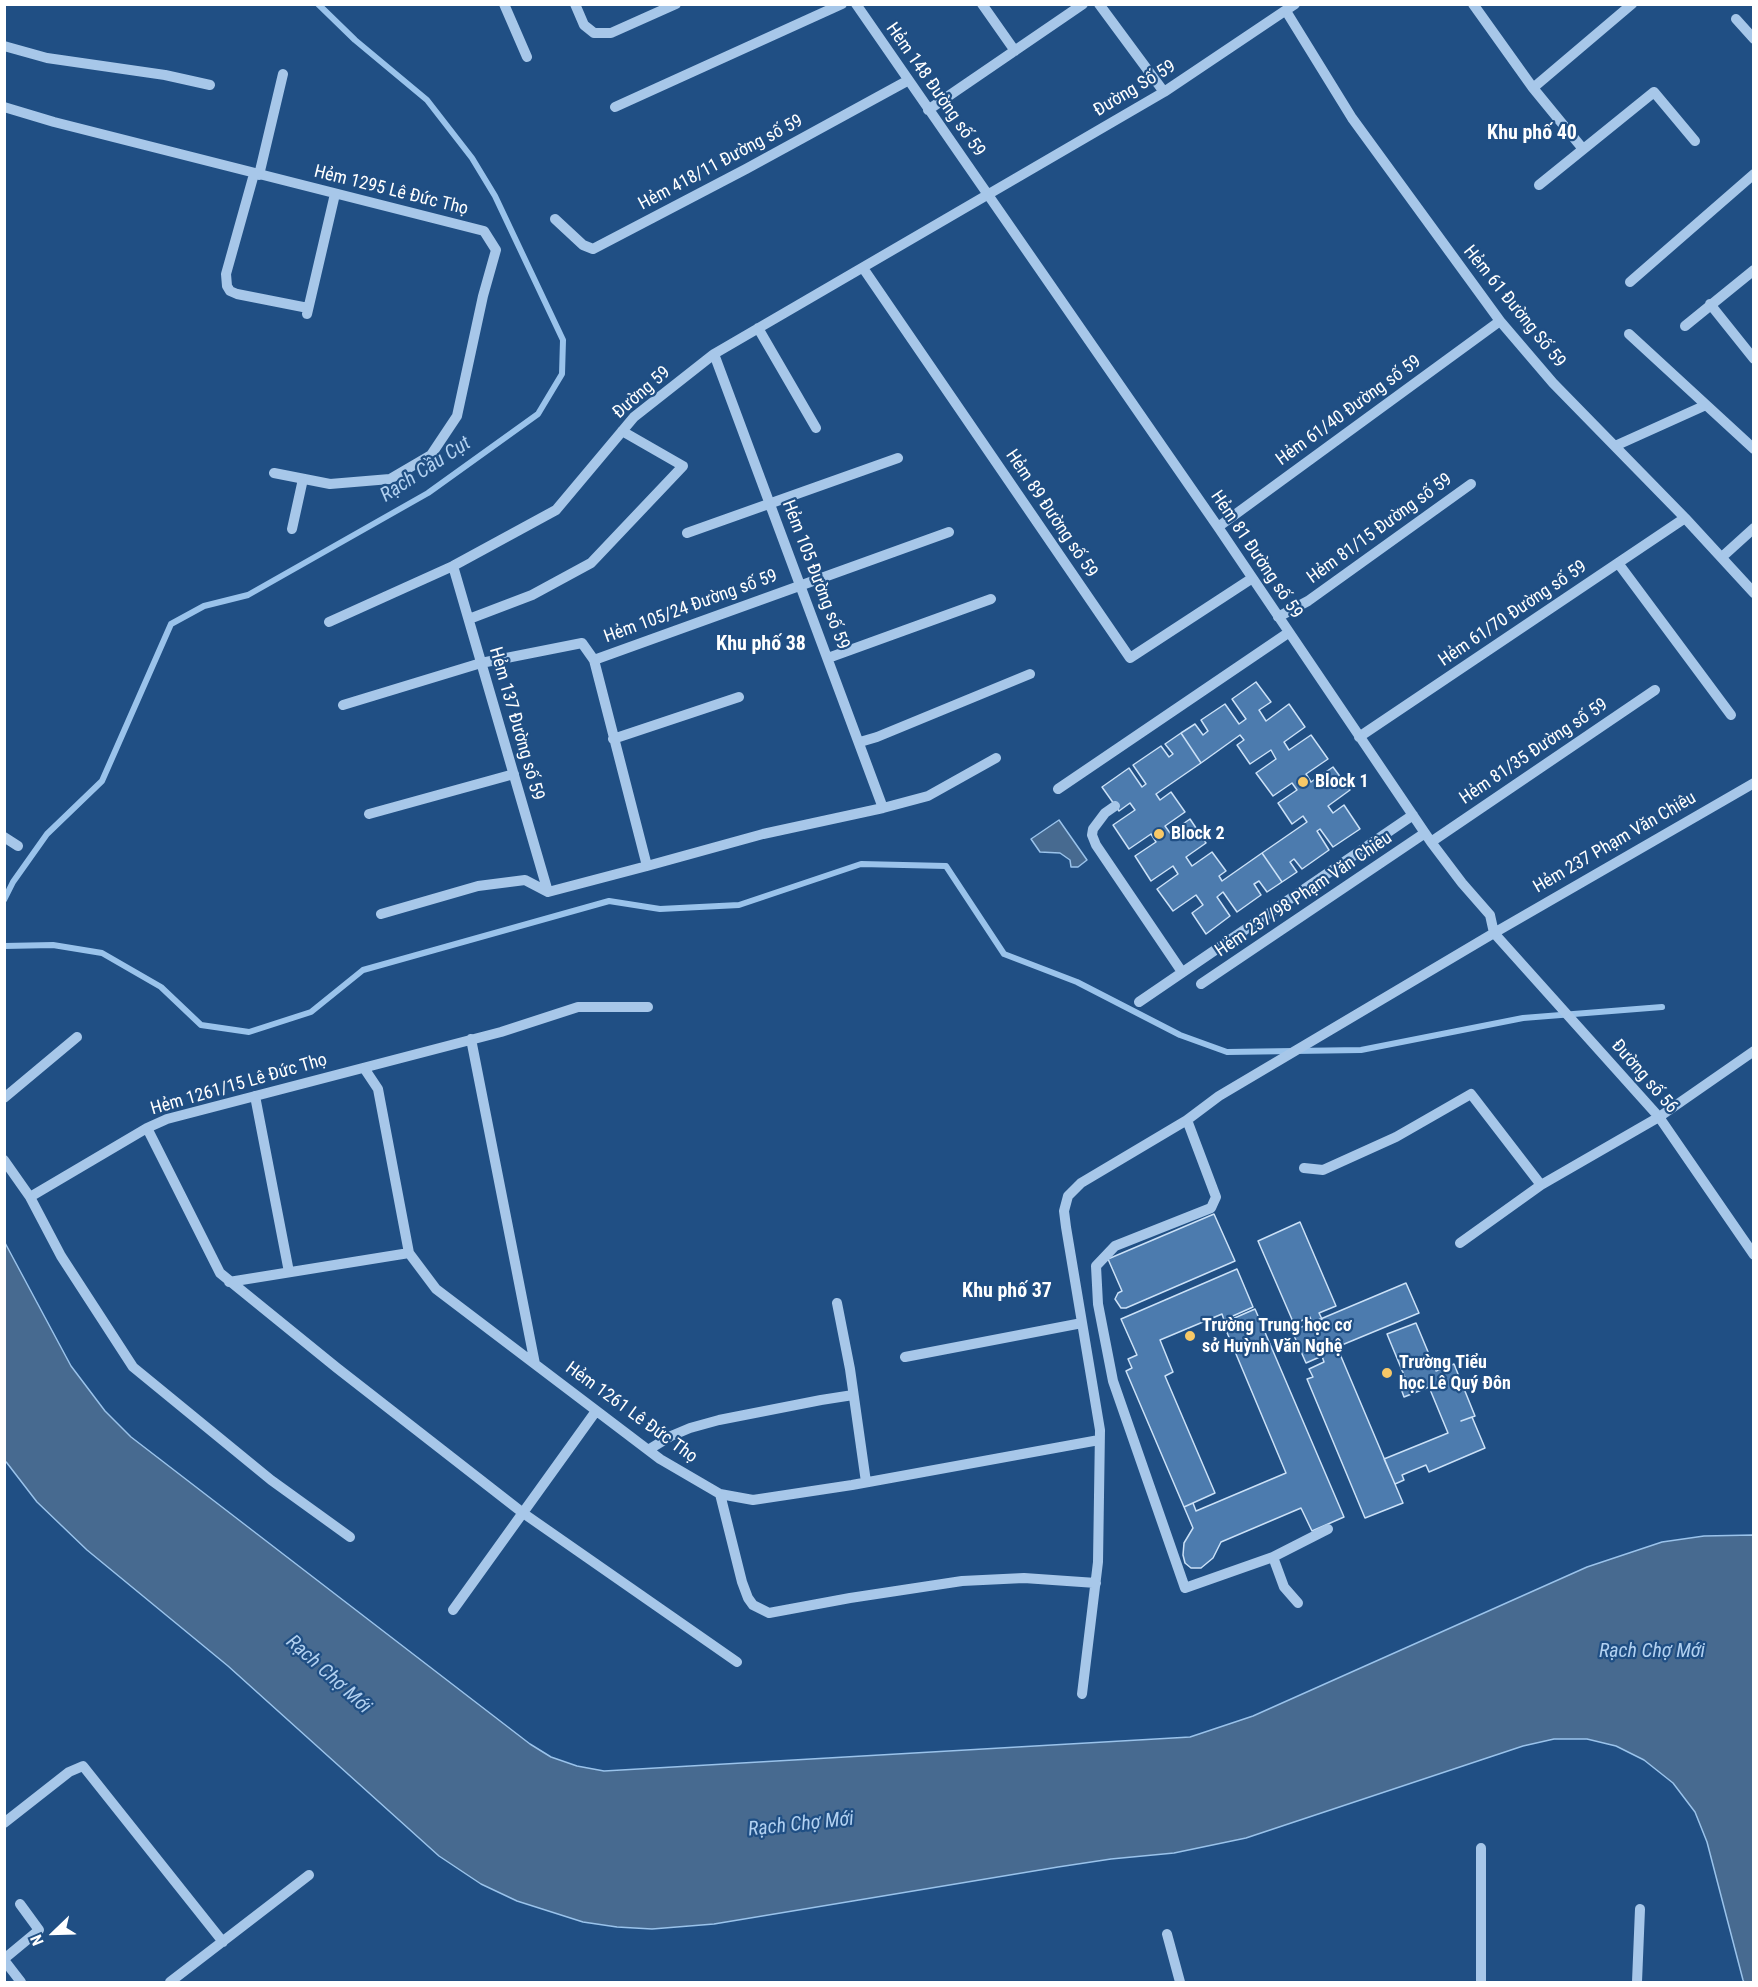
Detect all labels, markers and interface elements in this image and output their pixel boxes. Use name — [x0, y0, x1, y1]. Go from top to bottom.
street label: Hẻm 148 Đường số 59 — [881, 19, 989, 161]
street label: Đường Số 59 — [1090, 56, 1180, 122]
street label: Hẻm 418/11 Đường số 59 — [635, 111, 807, 215]
district label: Khu phố 40 — [1487, 122, 1577, 146]
street label: Hẻm 1295 Lê Đức Thọ — [312, 161, 470, 221]
street label: Hẻm 61 Đường Số 59 — [1458, 242, 1570, 372]
street label: Hẻm 61/40 Đường số 59 — [1272, 351, 1426, 471]
street label: Đường 59 — [609, 362, 675, 424]
water label: Rạch Cầu Cụt — [376, 432, 476, 508]
street label: Hẻm 89 Đường số 59 — [1000, 446, 1102, 582]
street label: Hẻm 81/15 Đường số 59 — [1303, 469, 1457, 589]
street label: Hẻm 81 Đường số 59 — [1205, 487, 1307, 623]
street label: Hẻm 105 Đường số 59 — [777, 497, 853, 653]
street label: Hẻm 61/70 Đường số 59 — [1435, 556, 1591, 672]
street label: Hẻm 105/24 Đường số 59 — [601, 566, 781, 648]
district label: Khu phố 38 — [716, 633, 806, 657]
street label: Hẻm 137 Đường số 59 — [484, 645, 548, 803]
street label: Hẻm 81/35 Đường số 59 — [1456, 694, 1612, 810]
place label: Block 1 — [1315, 771, 1369, 793]
marker: Block 1 — [1296, 775, 1310, 789]
street label: Hẻm 237 Phạm Văn Chiêu — [1530, 788, 1700, 898]
place label: Block 2 — [1171, 823, 1225, 845]
marker: Block 2 — [1152, 827, 1166, 841]
street label: Hẻm 237/98 Phạm Văn Chiêu — [1211, 828, 1397, 962]
street label: Đường số 56 — [1606, 1036, 1682, 1118]
street label: Hẻm 1261/15 Lê Đức Thọ — [148, 1049, 330, 1121]
district label: Khu phố 37 — [962, 1280, 1052, 1304]
place label: Trường Trung học cơ sở Huỳnh Văn Nghệ — [1202, 1315, 1352, 1358]
marker: Trường Trung học cơ sở Huỳnh Văn Nghệ — [1183, 1329, 1197, 1343]
place label: Trường Tiểu học Lê Quý Đôn — [1399, 1352, 1511, 1394]
street label: Hẻm 1261 Lê Đức Thọ — [561, 1358, 701, 1468]
marker: Trường Tiểu học Lê Quý Đôn — [1380, 1366, 1394, 1380]
water label: Rạch Chợ Mới — [281, 1631, 375, 1719]
water label: Rạch Chợ Mới — [1599, 1640, 1705, 1664]
water label: Rạch Chợ Mới — [747, 1808, 855, 1842]
north arrow — [24, 1903, 84, 1963]
text: N — [26, 1932, 48, 1948]

